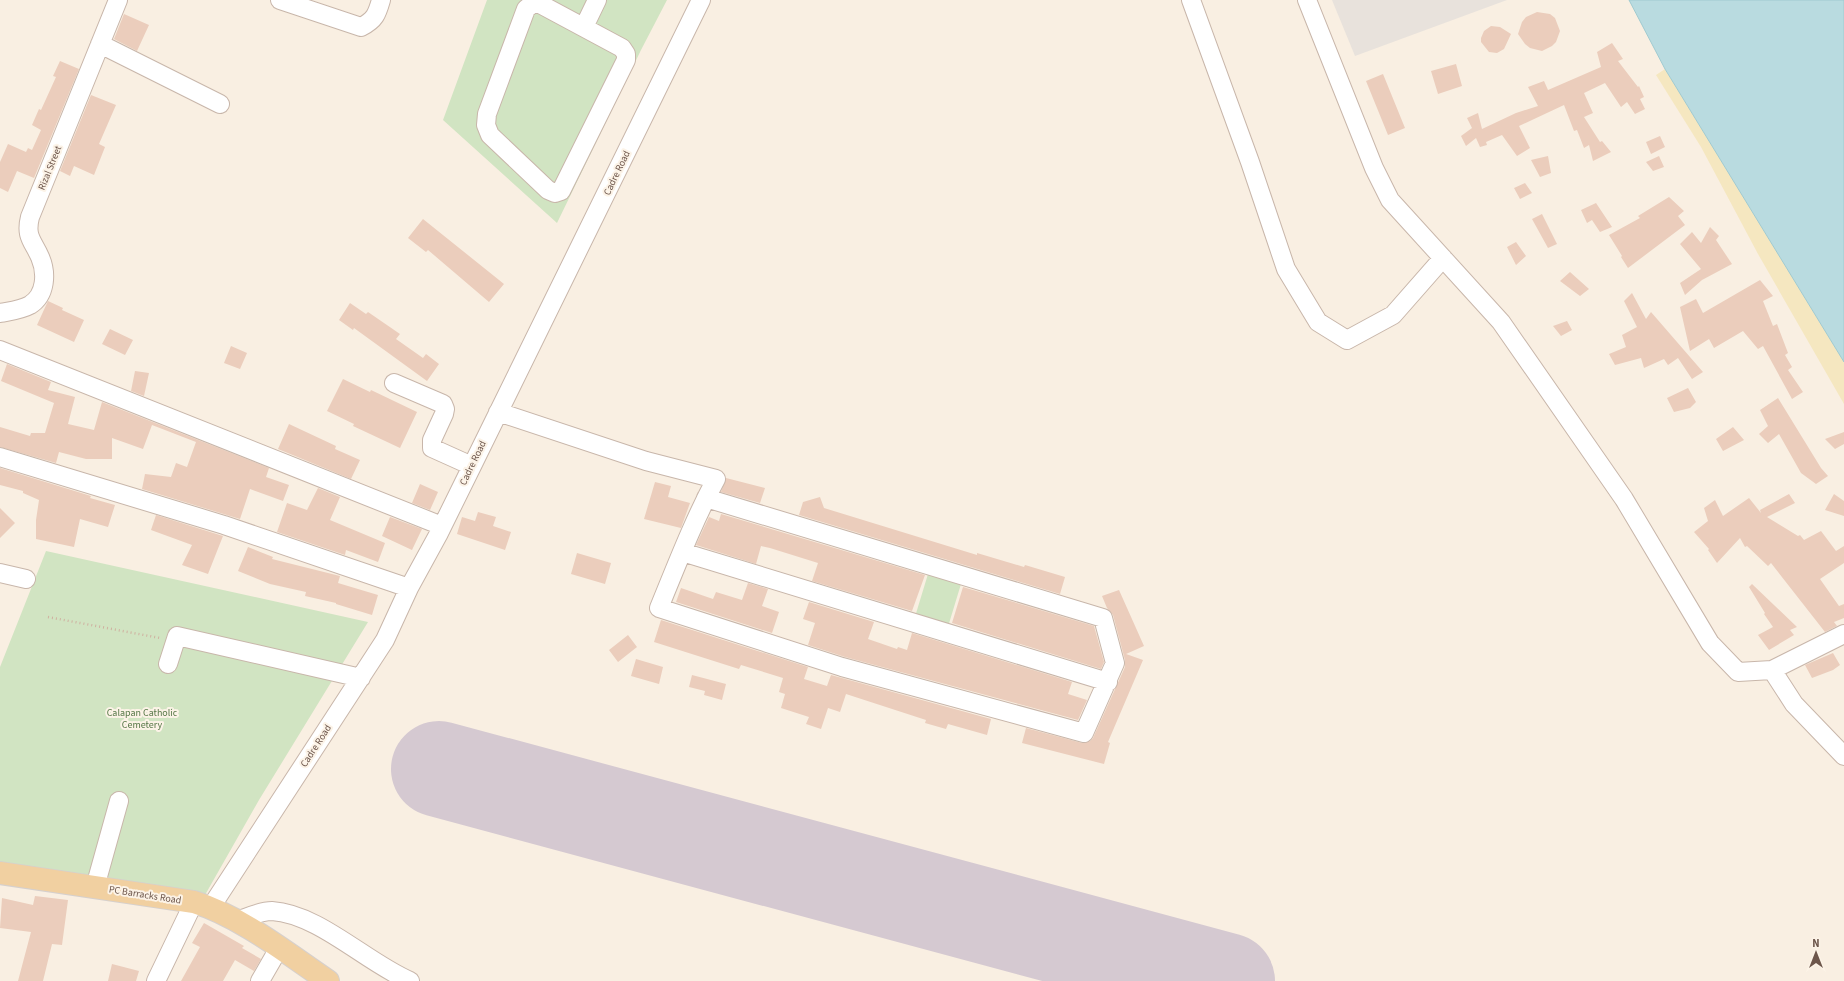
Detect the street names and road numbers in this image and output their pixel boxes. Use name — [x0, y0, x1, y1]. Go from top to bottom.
street label: Rizal Street — [35, 143, 65, 192]
street label: Cadre Road — [600, 148, 634, 198]
street label: Cadre Road — [456, 438, 490, 488]
street label: Cadre Road — [297, 722, 335, 770]
street label: PC Barracks Road — [108, 882, 182, 908]

